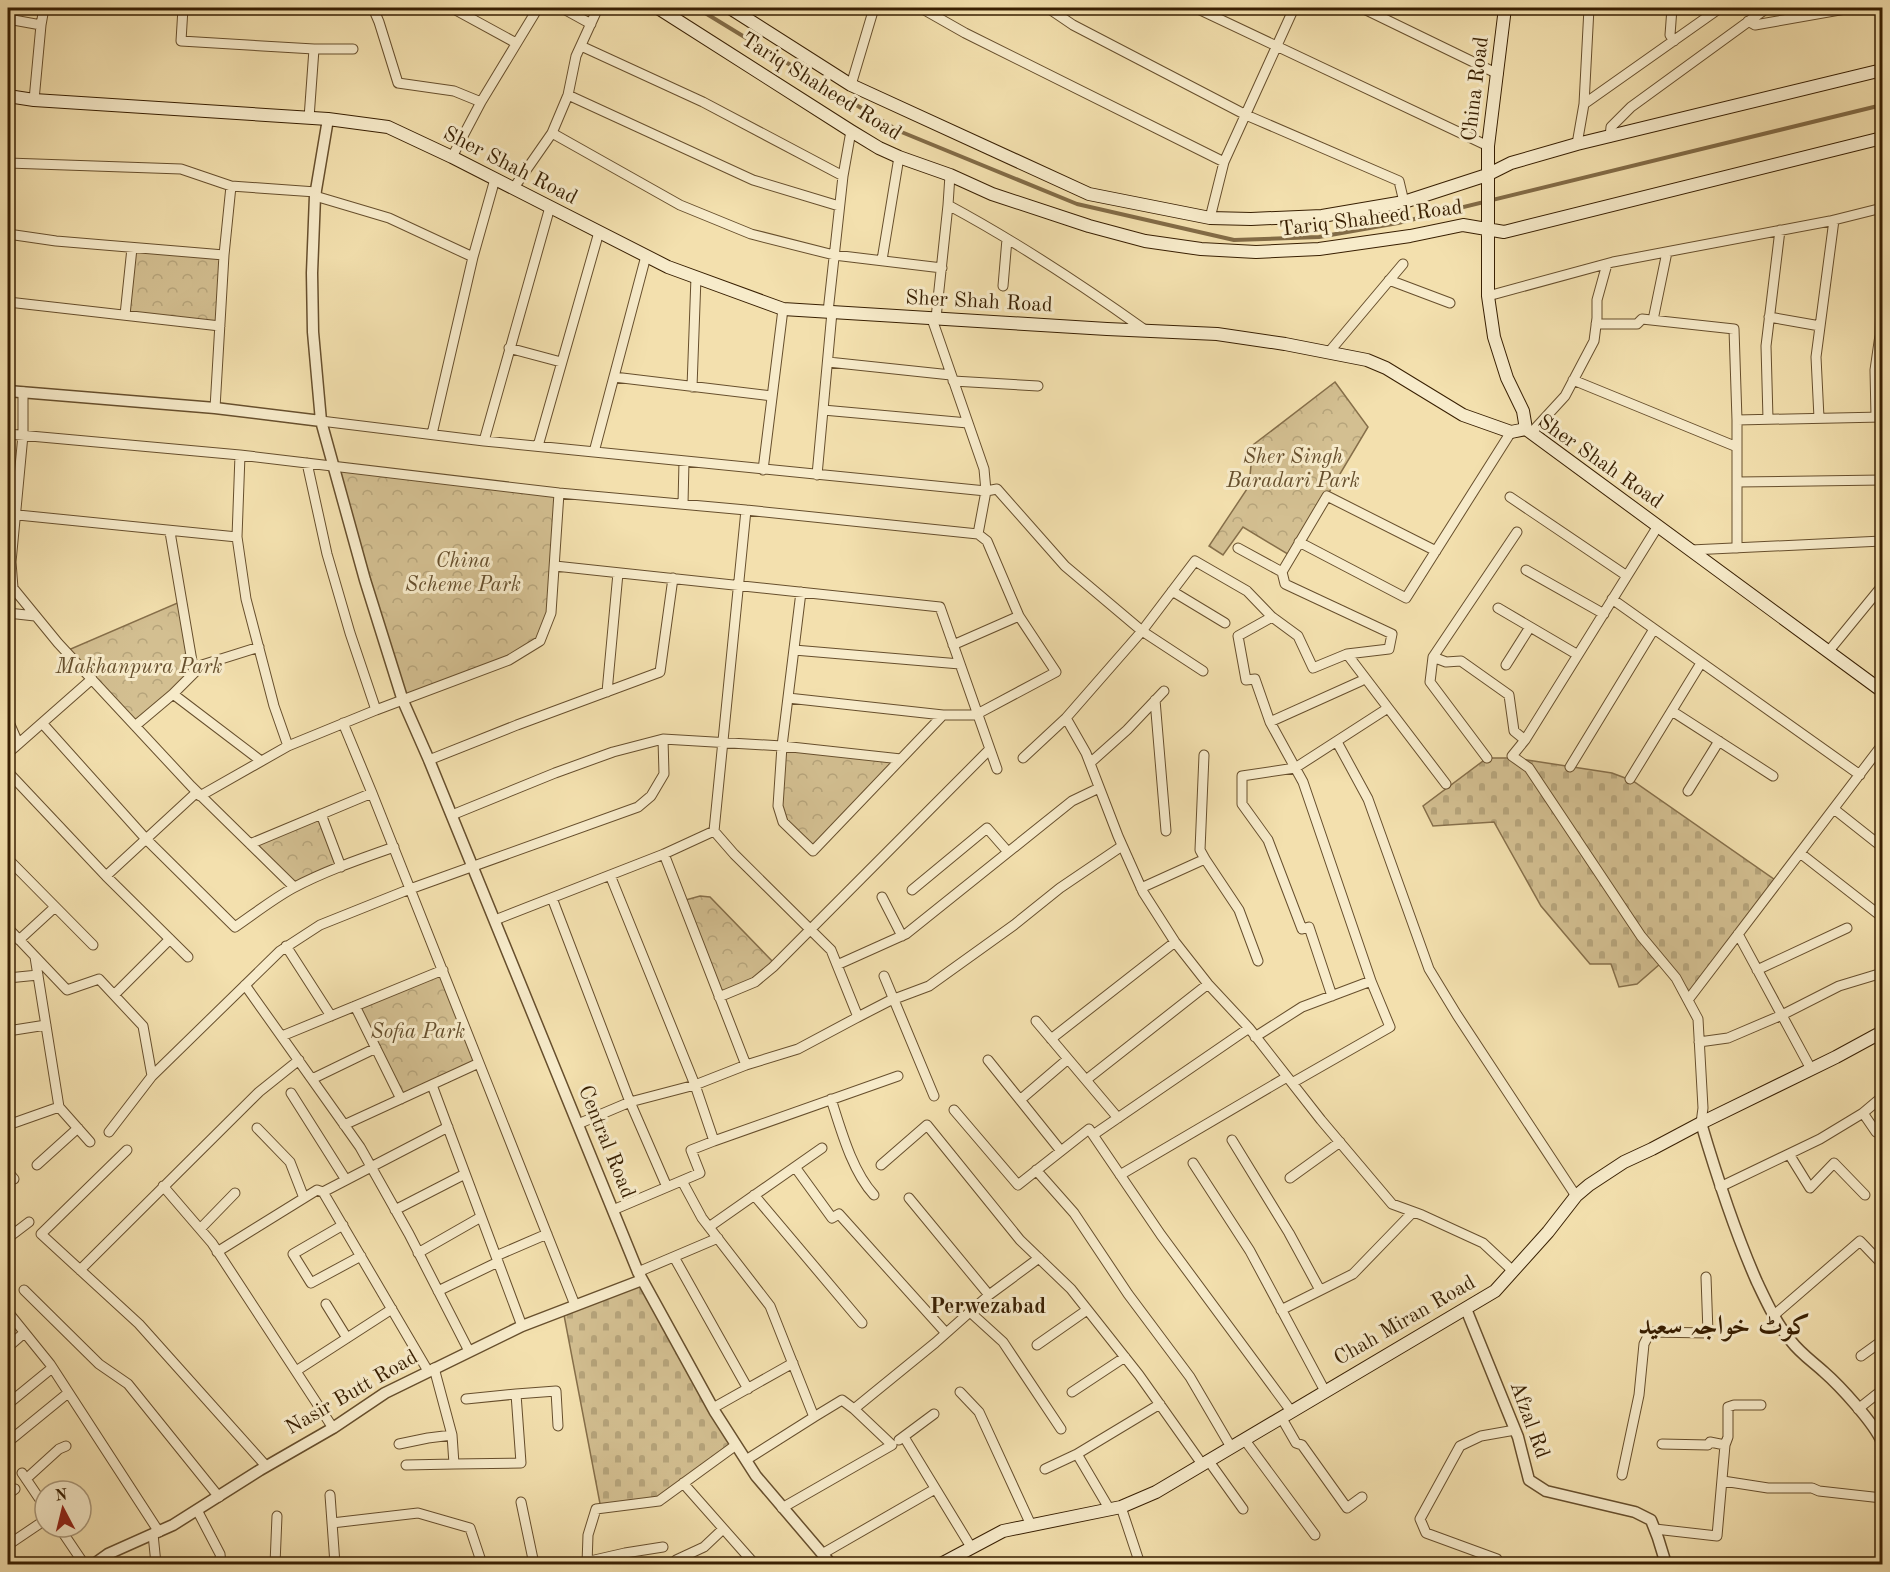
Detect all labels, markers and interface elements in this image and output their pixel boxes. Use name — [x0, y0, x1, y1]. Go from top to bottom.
street label: Tariq Shaheed Road — [737, 29, 905, 145]
street label: China Road — [1459, 35, 1493, 143]
street label: Sher Shah Road — [440, 123, 581, 209]
street label: Tariq Shaheed Road — [1278, 197, 1464, 241]
street label: Sher Shah Road — [905, 288, 1053, 316]
street label: Sher Shah Road — [1534, 411, 1666, 513]
park label: Sher Singh Baradari Park — [1225, 447, 1360, 492]
park label: China Scheme Park — [405, 551, 521, 596]
park label: Makhanpura Park — [54, 657, 223, 678]
park label: Sofia Park — [371, 1022, 465, 1043]
street label: Central Road — [574, 1083, 638, 1201]
street label: Chah Miran Road — [1331, 1272, 1479, 1370]
district label: Perwezabad — [930, 1296, 1046, 1318]
district label: کوٹ خواجہ سعید — [1638, 1313, 1810, 1342]
street label: Nasir Butt Road — [282, 1347, 422, 1439]
street label: Afzal Rd — [1505, 1379, 1553, 1461]
north arrow — [33, 1479, 93, 1539]
text: N — [54, 1487, 69, 1505]

